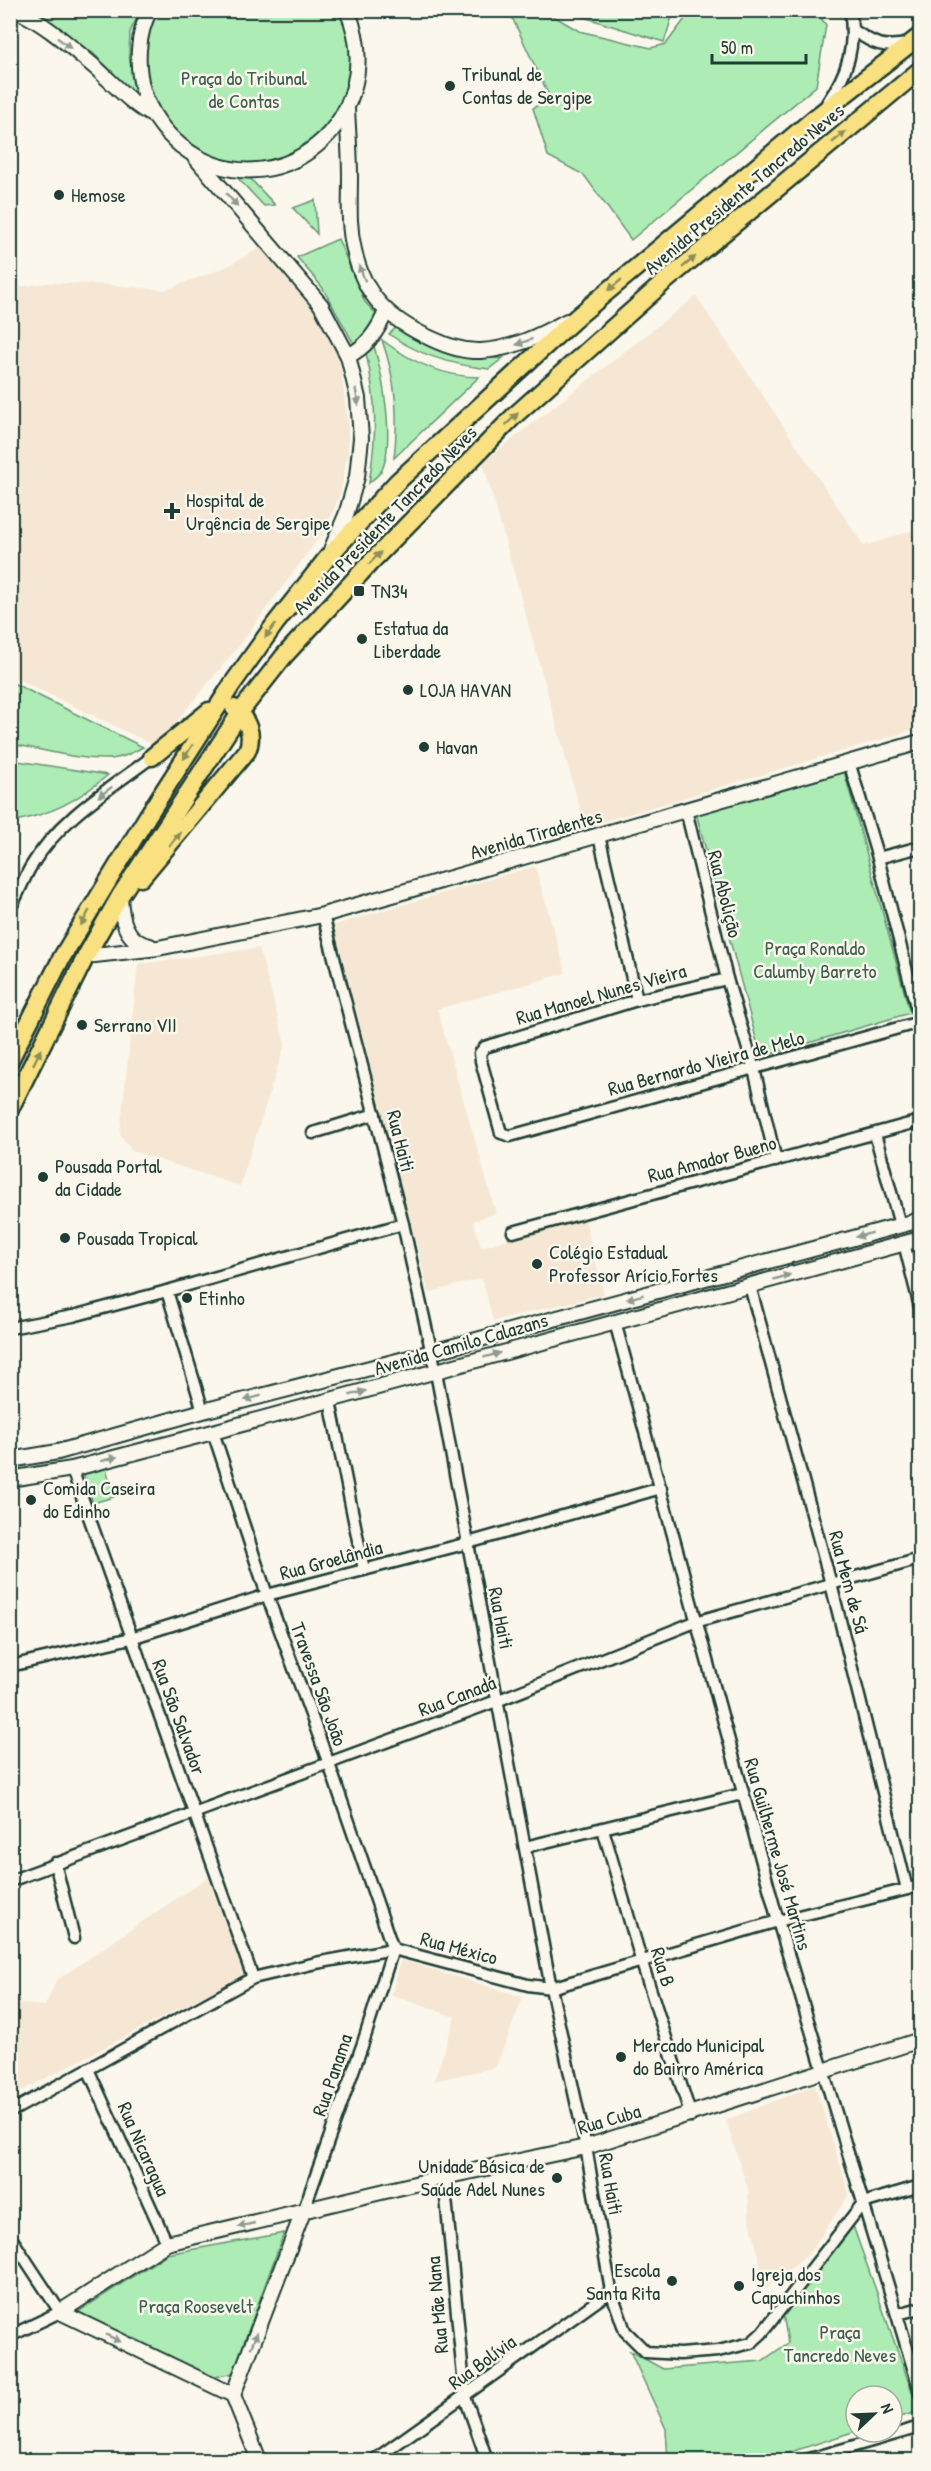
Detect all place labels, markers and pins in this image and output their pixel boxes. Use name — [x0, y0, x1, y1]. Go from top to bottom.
place label: Tribunal de Contas de Sergipe — [462, 60, 592, 110]
marker: Tribunal de Contas de Sergipe — [443, 79, 457, 93]
place label: Hemose — [71, 181, 126, 208]
marker: Hemose — [52, 188, 66, 202]
place label: Hospital de Urgência de Sergipe — [186, 486, 330, 536]
marker: Hospital de Urgência de Sergipe — [163, 502, 181, 520]
place label: TN34 — [371, 577, 407, 604]
marker: TN34 — [352, 584, 366, 598]
place label: Estatua da Liberdade — [374, 614, 448, 664]
marker: Estatua da Liberdade — [355, 632, 369, 646]
place label: LOJA HAVAN — [420, 676, 511, 703]
marker: LOJA HAVAN — [401, 683, 415, 697]
place label: Havan — [436, 733, 478, 760]
marker: Havan — [417, 740, 431, 754]
place label: Serrano VII — [94, 1011, 177, 1038]
marker: Serrano VII — [75, 1018, 89, 1032]
place label: Pousada Portal da Cidade — [55, 1152, 163, 1202]
marker: Pousada Portal da Cidade — [36, 1170, 50, 1184]
place label: Pousada Tropical — [77, 1224, 198, 1251]
marker: Pousada Tropical — [58, 1231, 72, 1245]
place label: Colégio Estadual Professor Arício Fortes — [549, 1238, 718, 1288]
marker: Colégio Estadual Professor Arício Fortes — [530, 1257, 544, 1271]
place label: Etinho — [199, 1284, 245, 1311]
marker: Etinho — [180, 1291, 194, 1305]
place label: Comida Caseira do Edinho — [43, 1474, 155, 1524]
marker: Comida Caseira do Edinho — [24, 1493, 38, 1507]
place label: Mercado Municipal do Bairro América — [633, 2031, 765, 2081]
marker: Mercado Municipal do Bairro América — [614, 2050, 628, 2064]
place label: Unidade Básica de Saúde Adel Nunes — [418, 2152, 545, 2202]
marker: Unidade Básica de Saúde Adel Nunes — [550, 2171, 564, 2185]
place label: Escola Santa Rita — [586, 2256, 660, 2306]
place label: Igreja dos Capuchinhos — [751, 2260, 840, 2310]
marker: Escola Santa Rita — [665, 2274, 679, 2288]
marker: Igreja dos Capuchinhos — [732, 2279, 746, 2293]

